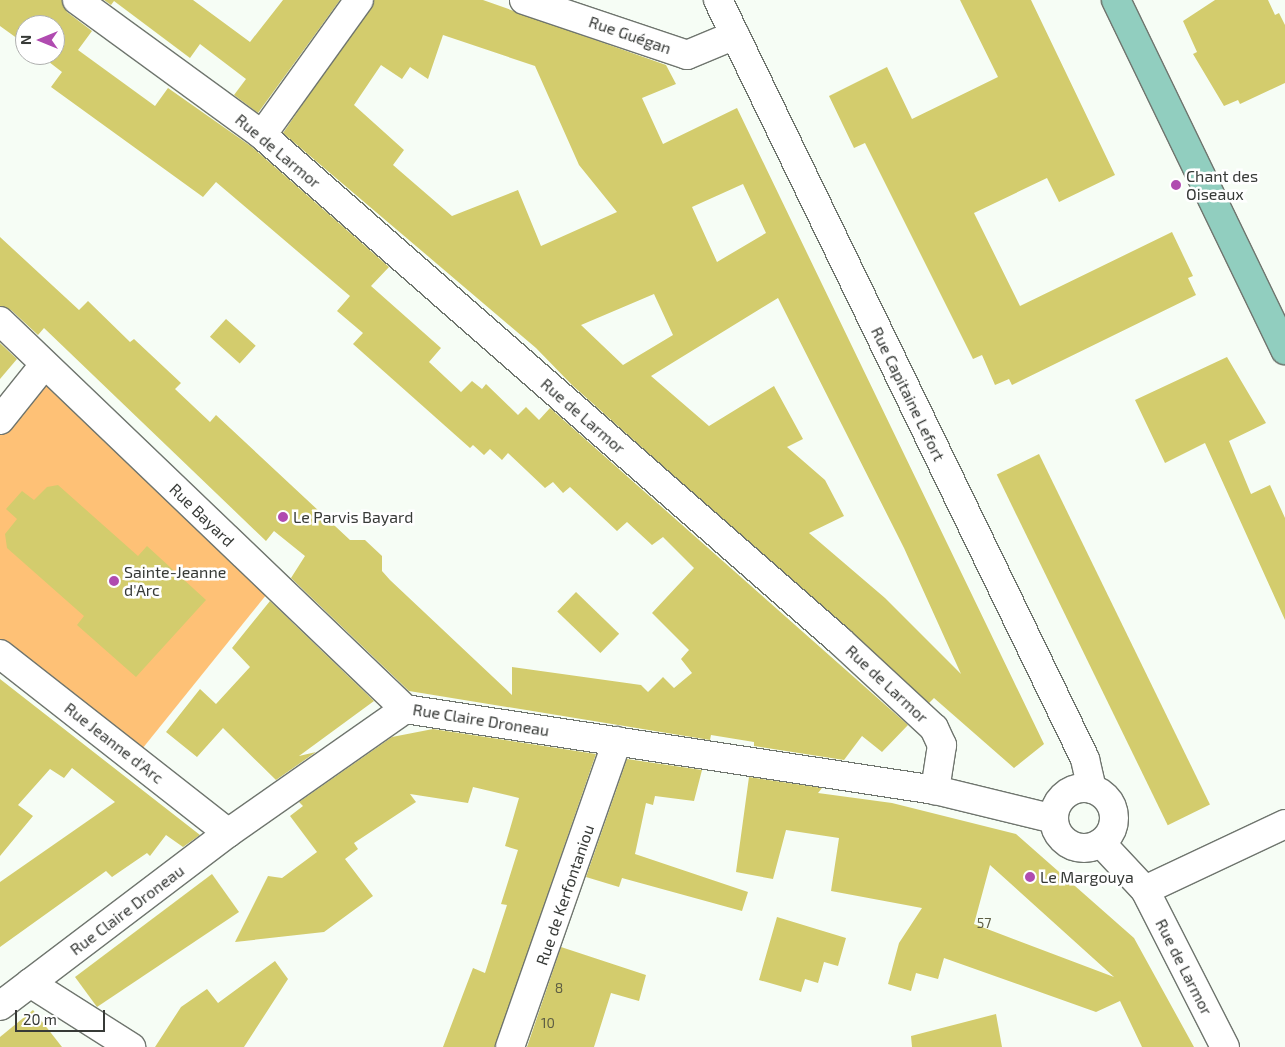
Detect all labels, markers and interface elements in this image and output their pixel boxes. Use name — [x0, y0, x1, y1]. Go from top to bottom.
street label: Rue Guégan — [586, 12, 674, 58]
north arrow — [15, 15, 65, 65]
text: N — [17, 35, 34, 45]
street label: Rue de Larmor — [231, 110, 325, 192]
place label: Chant des Oiseaux — [1186, 166, 1258, 204]
marker: Chant des Oiseaux — [1170, 179, 1182, 191]
street label: Rue Capitaine Lefort — [867, 324, 949, 464]
street label: Rue de Larmor — [537, 374, 629, 458]
street label: Rue Bayard — [166, 479, 238, 551]
place label: Le Parvis Bayard — [293, 507, 413, 527]
marker: Le Parvis Bayard — [277, 511, 289, 523]
place label: Sainte-Jeanne d'Arc — [124, 562, 226, 600]
marker: Sainte-Jeanne d'Arc — [108, 575, 120, 587]
street label: Rue de Larmor — [842, 641, 932, 727]
street label: Rue Jeanne d'Arc — [61, 698, 167, 788]
street label: Rue Claire Droneau — [411, 700, 551, 740]
street label: Rue de Kerfontaniou — [532, 822, 598, 968]
street label: Rue Claire Droneau — [66, 861, 188, 959]
place label: Le Margouya — [1040, 867, 1134, 887]
marker: Le Margouya — [1024, 871, 1036, 883]
house number: 57 — [977, 915, 991, 931]
street label: Rue de Larmor — [1152, 916, 1216, 1018]
house number: 8 — [555, 980, 563, 996]
scale bar — [18, 1000, 108, 1032]
text: 20 m — [23, 1010, 57, 1028]
house number: 10 — [541, 1015, 555, 1031]

